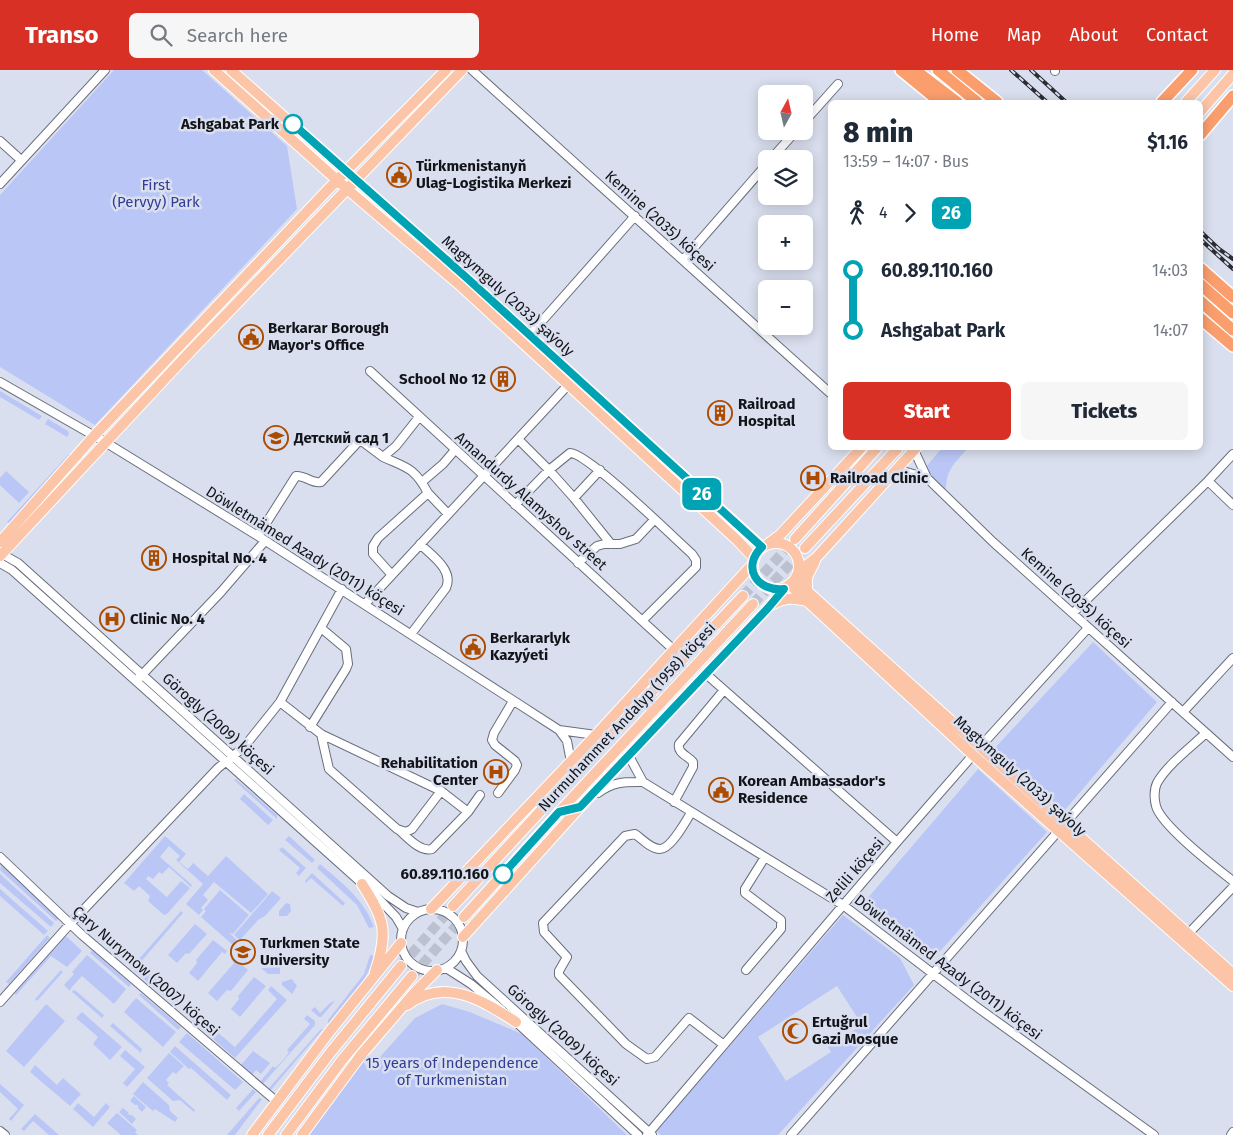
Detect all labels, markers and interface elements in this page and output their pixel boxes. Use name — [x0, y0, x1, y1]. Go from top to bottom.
search box — [129, 13, 479, 58]
text: Transo — [25, 21, 99, 49]
icon: search — [147, 21, 175, 49]
text: Search here — [187, 24, 288, 47]
text: Home — [931, 24, 979, 46]
text: Map — [1007, 24, 1041, 46]
text: About — [1069, 24, 1118, 46]
text: Contact — [1146, 24, 1208, 46]
north arrow — [758, 85, 812, 140]
map controls — [758, 85, 813, 335]
marker: Ashgabat Park — [283, 114, 303, 134]
place label: Ashgabat Park — [180, 115, 280, 133]
text: 8 min — [843, 116, 913, 149]
text: $1.16 — [1147, 131, 1188, 154]
button: layers — [758, 150, 813, 205]
text: 13:59 – 14:07 · Bus — [843, 152, 969, 171]
place label: Türkmenistanyň Ulag-Logistika Merkezi — [416, 157, 572, 192]
public building icon: Türkmenistanyň Ulag-Logistika Merkezi — [386, 162, 412, 188]
street label: Kemine (2035) köçesi — [601, 167, 719, 275]
park label: First (Pervyy) Park — [112, 176, 200, 211]
icon: walk — [843, 199, 871, 227]
icon: forward — [896, 199, 924, 227]
text: 26 — [942, 202, 961, 224]
text: 4 — [879, 203, 888, 222]
button: + — [758, 215, 813, 270]
street label: Magtymguly (2033) şaýoly — [438, 232, 578, 361]
text: 60.89.110.160 — [881, 259, 993, 282]
text: 14:03 — [1152, 261, 1188, 280]
button: − — [758, 280, 813, 335]
place label: Berkarar Borough Mayor's Office — [268, 319, 389, 354]
text: Ashgabat Park — [881, 319, 1005, 342]
text: 14:07 — [1153, 321, 1188, 340]
public building icon: Berkarar Borough Mayor's Office — [238, 324, 264, 350]
building icon: School No 12 — [490, 366, 516, 392]
place label: School No 12 — [399, 370, 486, 388]
button: Start — [843, 382, 1011, 440]
button: Tickets — [1021, 382, 1188, 440]
place label: Railroad Hospital — [738, 395, 796, 430]
building icon: Railroad Hospital — [707, 400, 733, 426]
school or university icon: Детский сад 1 — [263, 425, 289, 451]
street label: Amandurdy Alamyshov street — [451, 428, 611, 574]
place label: Детский сад 1 — [293, 429, 389, 447]
hospital icon: Railroad Clinic — [800, 465, 826, 491]
place label: Railroad Clinic — [830, 469, 929, 487]
line badge: 26 — [680, 478, 724, 510]
street label: Döwletmämed Azady (2011) köçesi — [203, 482, 407, 620]
text: 26 — [692, 483, 712, 505]
street label: Kemine (2035) köçesi — [1017, 544, 1135, 652]
building icon: Hospital No. 4 — [141, 545, 167, 571]
place label: Hospital No. 4 — [172, 549, 268, 567]
hospital icon: Clinic No. 4 — [99, 606, 125, 632]
place label: Clinic No. 4 — [130, 610, 205, 628]
street label: Nurmuhammet Andalyp (1958) köçesi — [535, 619, 719, 815]
place label: Berkararlyk Kazyýeti — [490, 629, 571, 664]
public building icon: Berkararlyk Kazyýeti — [460, 634, 486, 660]
street label: Görogly (2009) köçesi — [159, 669, 277, 779]
street label: Magtymguly (2033) şaýoly — [950, 712, 1090, 841]
place label: Rehabilitation Center — [381, 754, 479, 789]
hospital icon: Rehabilitation Center — [483, 759, 509, 785]
place label: Korean Ambassador's Residence — [738, 772, 886, 807]
public building icon: Korean Ambassador's Residence — [708, 777, 734, 803]
street label: Zelili köçesi — [822, 834, 888, 906]
marker: 60.89.110.160 — [493, 864, 513, 884]
place label: 60.89.110.160 — [400, 865, 489, 883]
street label: Döwletmämed Azady (2011) köçesi — [851, 891, 1045, 1043]
street label: Çary Nurymow (2007) köçesi — [69, 902, 223, 1040]
place label: Turkmen State University — [260, 934, 360, 969]
school or university icon: Turkmen State University — [230, 939, 256, 965]
street label: Görogly (2009) köçesi — [504, 980, 622, 1090]
place label: Ertuğrul Gazi Mosque — [812, 1013, 898, 1048]
mosque icon: Ertuğrul Gazi Mosque — [782, 1018, 808, 1044]
park label: 15 years of Independence of Turkmenistan — [365, 1054, 539, 1089]

